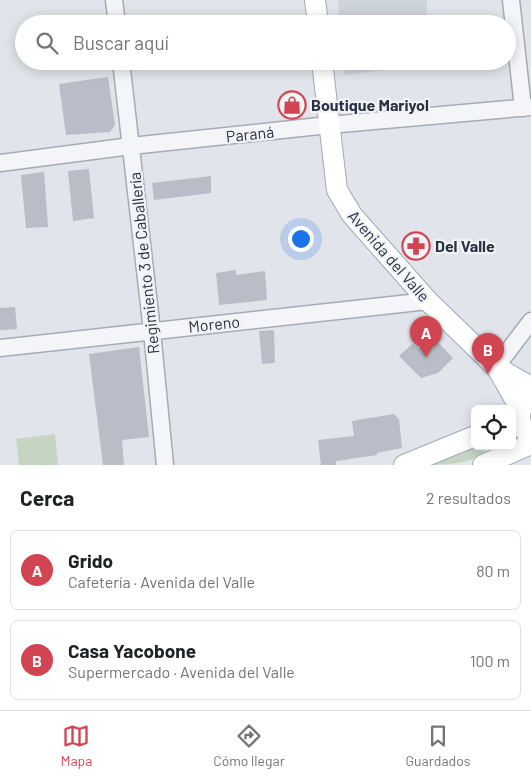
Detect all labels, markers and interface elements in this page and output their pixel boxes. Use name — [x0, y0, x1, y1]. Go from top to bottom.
search box — [15, 15, 516, 70]
icon: search — [33, 29, 61, 57]
text: Buscar aquí — [73, 31, 169, 54]
shop icon: Boutique Mariyol — [277, 90, 307, 120]
place label: Boutique Mariyol — [311, 95, 429, 114]
street label: Paraná — [225, 122, 275, 145]
street label: Regimiento 3 de Caballería — [125, 171, 163, 355]
street label: Avenida del Valle — [345, 206, 434, 305]
your location — [288, 226, 314, 252]
pharmacy icon: Del Valle — [401, 231, 431, 261]
place label: Del Valle — [435, 236, 495, 255]
street label: Moreno — [187, 311, 241, 336]
pin: A — [410, 316, 442, 357]
pin: B — [472, 333, 504, 374]
map controls — [471, 405, 516, 450]
button: locate — [471, 405, 516, 450]
text: Cerca — [20, 485, 74, 510]
text: 2 resultados — [426, 488, 511, 507]
text: Grido — [68, 549, 113, 572]
text: A — [32, 561, 42, 580]
text: 80 m — [476, 561, 510, 580]
text: Cafetería · Avenida del Valle — [68, 572, 255, 591]
text: Casa Yacobone — [68, 639, 196, 662]
text: B — [32, 651, 42, 670]
text: 100 m — [470, 651, 510, 670]
text: Supermercado · Avenida del Valle — [68, 662, 295, 681]
tab: Mapa — [60, 722, 92, 769]
tab: Cómo llegar — [213, 722, 285, 769]
tab: Guardados — [406, 722, 471, 769]

